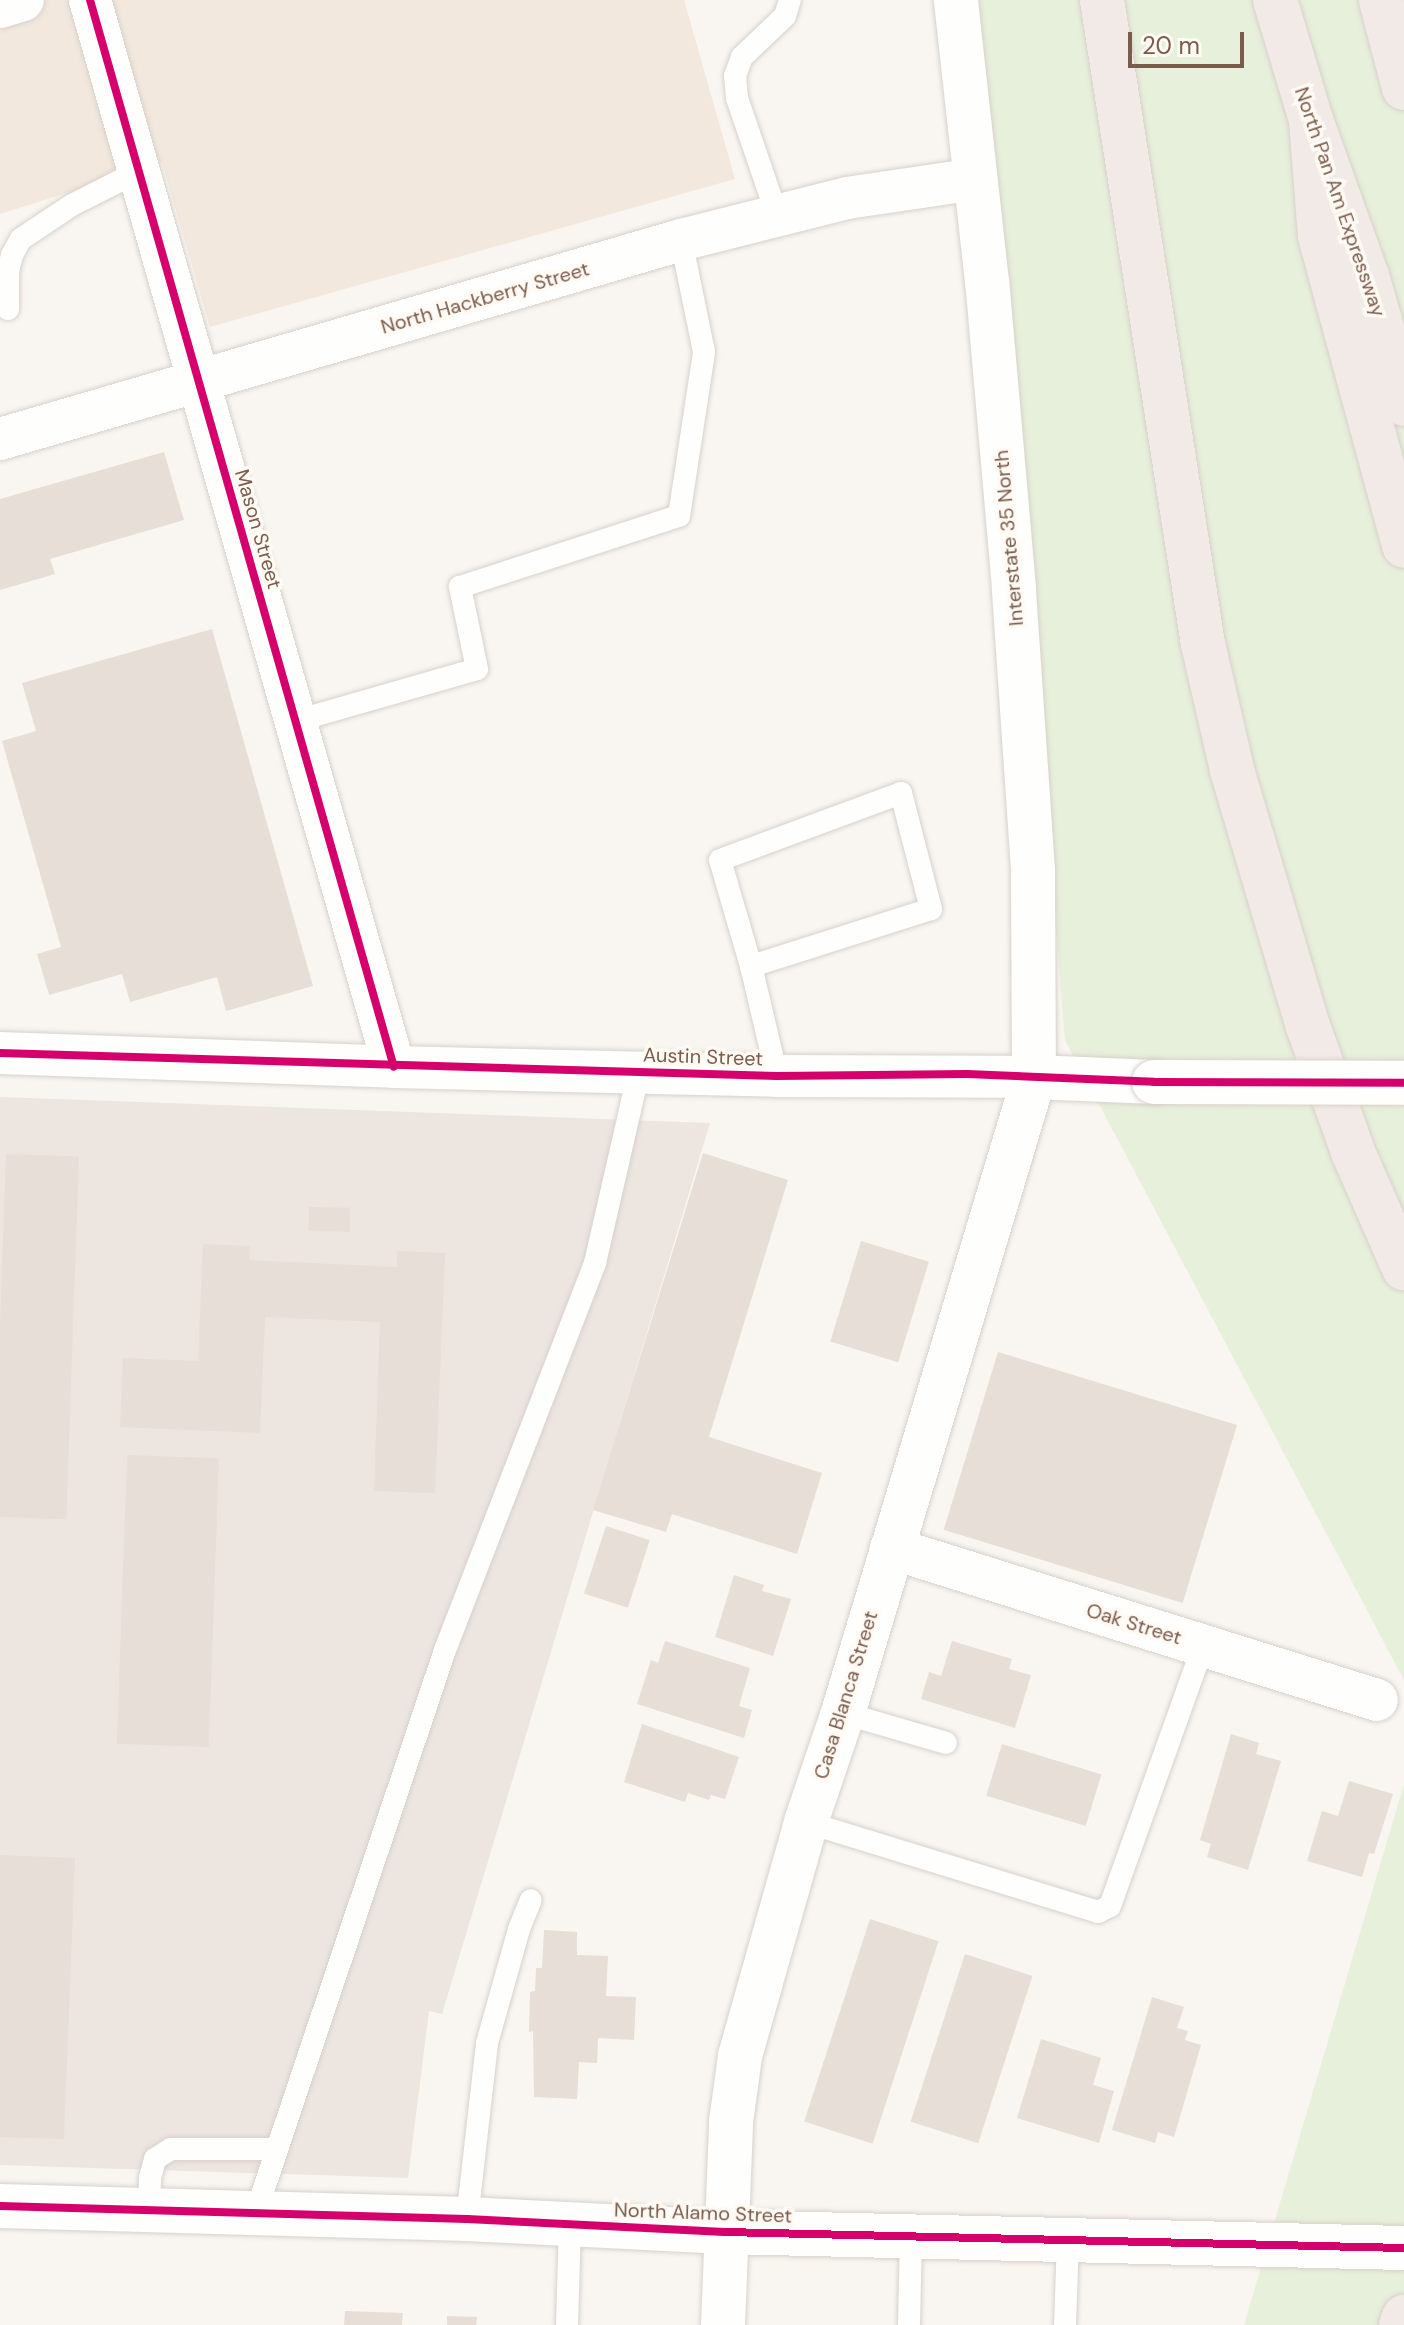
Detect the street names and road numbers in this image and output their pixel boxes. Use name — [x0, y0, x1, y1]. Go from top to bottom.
street label: North Pan Am Expressway — [1289, 84, 1391, 320]
street label: North Hackberry Street — [378, 257, 592, 339]
street label: Interstate 35 North — [989, 449, 1029, 627]
street label: Mason Street — [230, 467, 286, 591]
street label: Austin Street — [642, 1043, 764, 1071]
street label: Oak Street — [1083, 1598, 1185, 1650]
street label: Casa Blanca Street — [809, 1608, 883, 1782]
street label: North Alamo Street — [614, 2198, 792, 2228]

